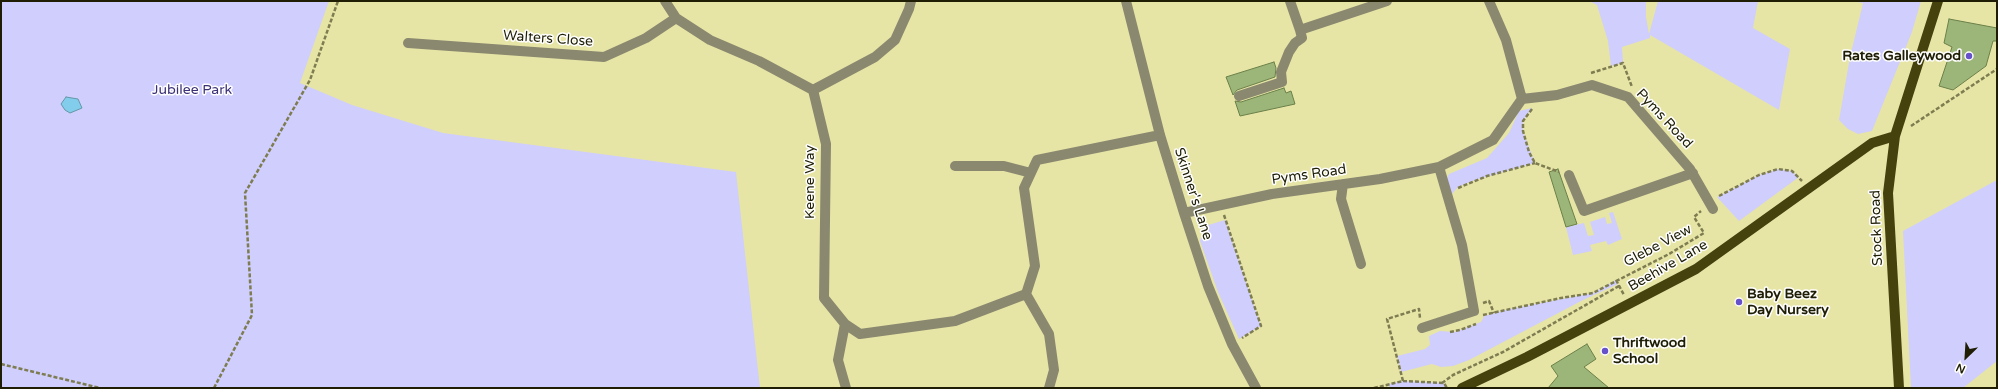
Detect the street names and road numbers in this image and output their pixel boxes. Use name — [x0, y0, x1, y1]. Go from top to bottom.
street label: Walters Close — [502, 27, 594, 51]
street label: Pyms Road — [1632, 86, 1696, 152]
street label: Keene Way — [802, 145, 818, 219]
street label: Skinner's Lane — [1170, 146, 1216, 242]
street label: Pyms Road — [1271, 161, 1347, 189]
street label: Stock Road — [1867, 190, 1887, 266]
street label: Glebe View — [1621, 221, 1695, 271]
street label: Beehive Lane — [1625, 237, 1711, 295]

